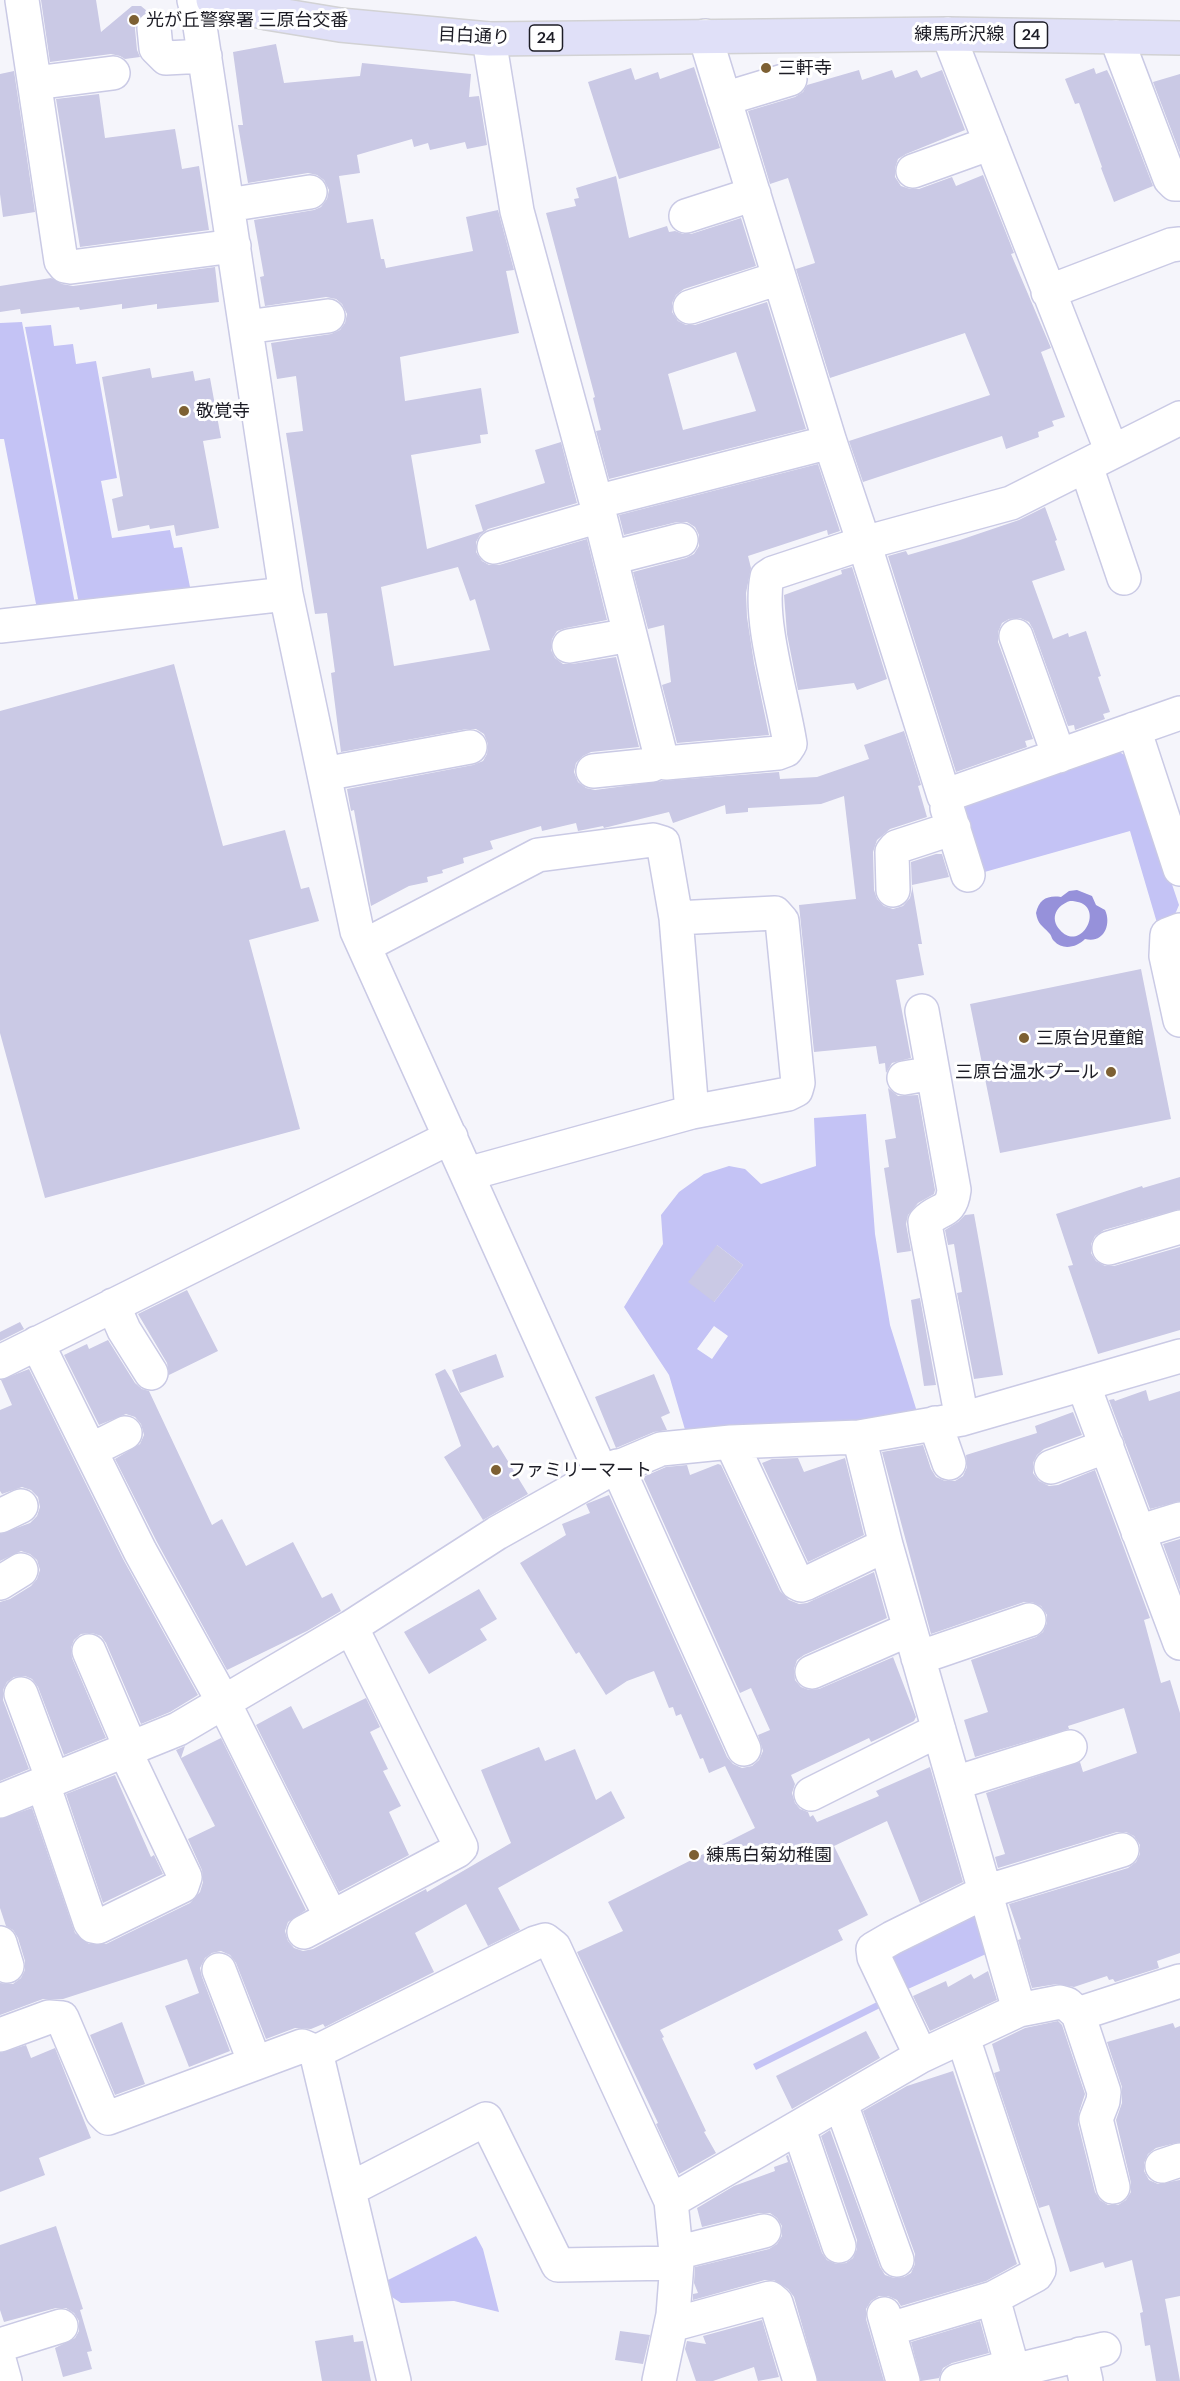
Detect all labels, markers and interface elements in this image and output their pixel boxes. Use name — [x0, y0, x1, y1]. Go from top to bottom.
place label: 光が丘警察署 三原台交番 — [146, 9, 349, 31]
marker: 光が丘警察署 三原台交番 — [127, 13, 141, 27]
road number: 24 — [1014, 22, 1048, 48]
street label: 目白通り — [437, 23, 511, 49]
street label: 練馬所沢線 — [914, 23, 1004, 45]
road number: 24 — [530, 25, 562, 51]
place label: 三軒寺 — [778, 57, 832, 79]
marker: 三軒寺 — [759, 61, 773, 75]
place label: 敬覚寺 — [196, 400, 250, 422]
marker: 敬覚寺 — [177, 404, 191, 418]
place label: 三原台児童館 — [1036, 1027, 1144, 1049]
marker: 三原台児童館 — [1017, 1031, 1031, 1045]
place label: 三原台温水プール — [955, 1061, 1099, 1083]
marker: 三原台温水プール — [1104, 1065, 1118, 1079]
place label: ファミリーマート — [508, 1459, 652, 1481]
marker: ファミリーマート — [489, 1463, 503, 1477]
place label: 練馬白菊幼稚園 — [706, 1844, 832, 1866]
marker: 練馬白菊幼稚園 — [687, 1848, 701, 1862]

